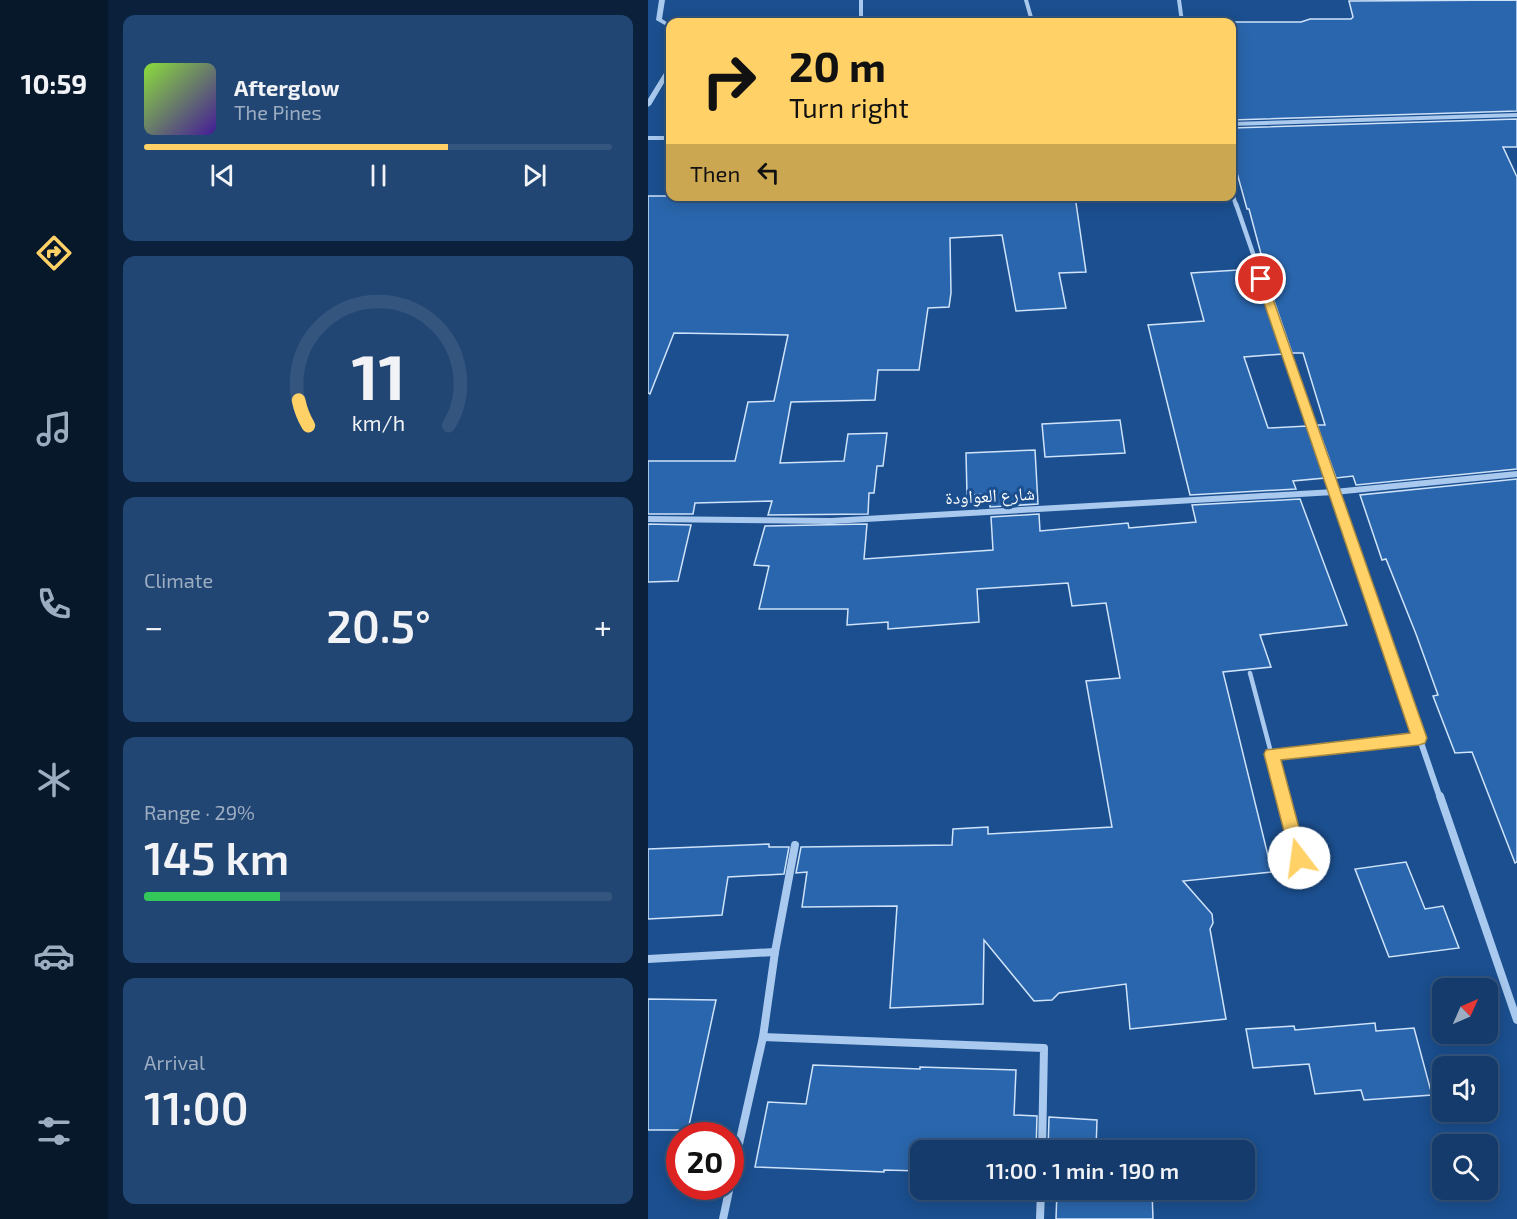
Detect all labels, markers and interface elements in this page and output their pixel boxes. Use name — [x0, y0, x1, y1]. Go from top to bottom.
text: 20 m — [789, 40, 886, 90]
icon: right — [690, 42, 768, 120]
text: 10:59 — [21, 67, 87, 99]
text: Afterglow — [234, 74, 339, 100]
text: Turn right — [789, 91, 909, 123]
text: The Pines — [234, 100, 322, 124]
icon: left — [752, 156, 785, 189]
icon: previous — [206, 159, 239, 192]
icon: pause — [362, 159, 395, 192]
icon: next — [518, 159, 551, 192]
text: Then — [690, 160, 740, 186]
icon: directions — [33, 232, 75, 274]
pin — [1235, 253, 1286, 304]
icon: arrive — [1244, 262, 1277, 295]
text: 11 — [351, 338, 405, 413]
icon: music — [33, 408, 75, 450]
text: km/h — [351, 410, 405, 435]
street label: شارع العواودة — [945, 482, 1035, 509]
text: Climate — [144, 568, 213, 592]
icon: phone — [33, 583, 75, 625]
text: 20.5° — [326, 598, 431, 652]
text: − — [144, 606, 163, 646]
text: + — [594, 606, 612, 646]
icon: climate — [33, 759, 75, 801]
text: Range · 29% — [144, 800, 255, 824]
position arrow — [1267, 826, 1331, 890]
text: 145 km — [144, 830, 289, 884]
icon: car — [33, 935, 75, 977]
north arrow — [1432, 978, 1498, 1044]
map controls — [1432, 978, 1498, 1200]
text: Arrival — [144, 1050, 205, 1074]
button: sound — [1432, 1056, 1498, 1122]
text: 11:00 — [144, 1080, 249, 1134]
icon: filters — [33, 1110, 75, 1152]
speed limit sign: 20 — [666, 1122, 744, 1200]
button: search — [1432, 1134, 1498, 1200]
text: 11:00 · 1 min · 190 m — [986, 1157, 1179, 1183]

